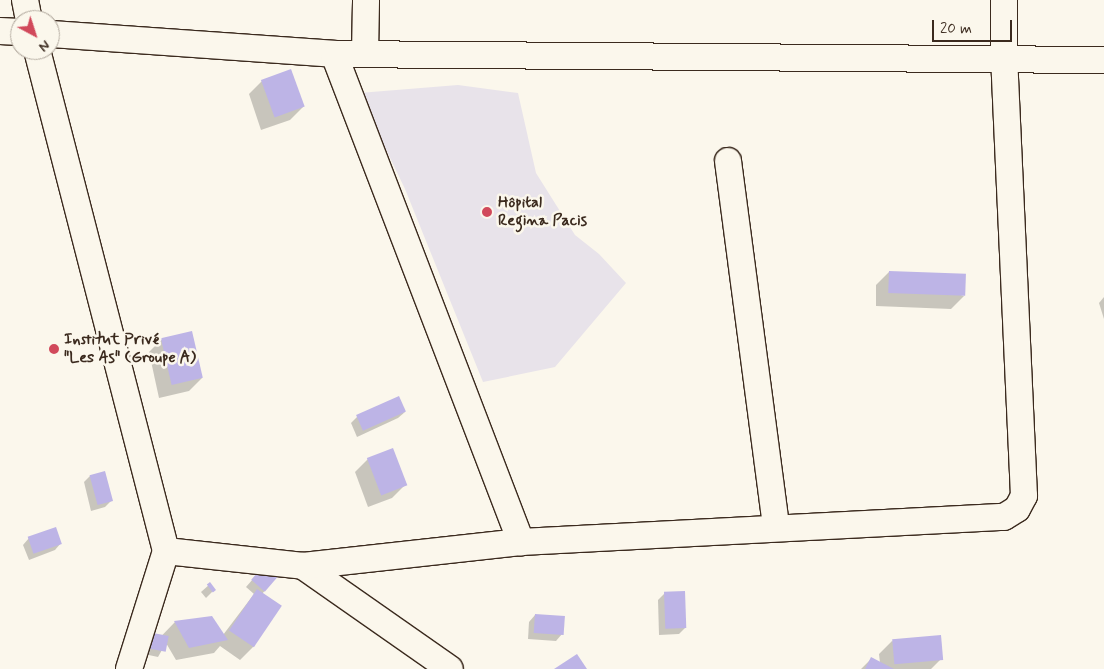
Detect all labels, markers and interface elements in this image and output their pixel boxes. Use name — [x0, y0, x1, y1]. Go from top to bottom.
north arrow — [10, 10, 60, 60]
scale bar — [934, 10, 1014, 42]
text: 20 m — [940, 19, 972, 39]
text: N — [35, 36, 53, 56]
place label: Hôpital Regina Pacis — [498, 193, 587, 231]
marker: Hôpital Regina Pacis — [480, 205, 494, 219]
place label: Institut Privé "Les As" (Groupe A) — [64, 330, 197, 368]
marker: Institut Privé "Les As" (Groupe A) — [48, 343, 60, 355]

